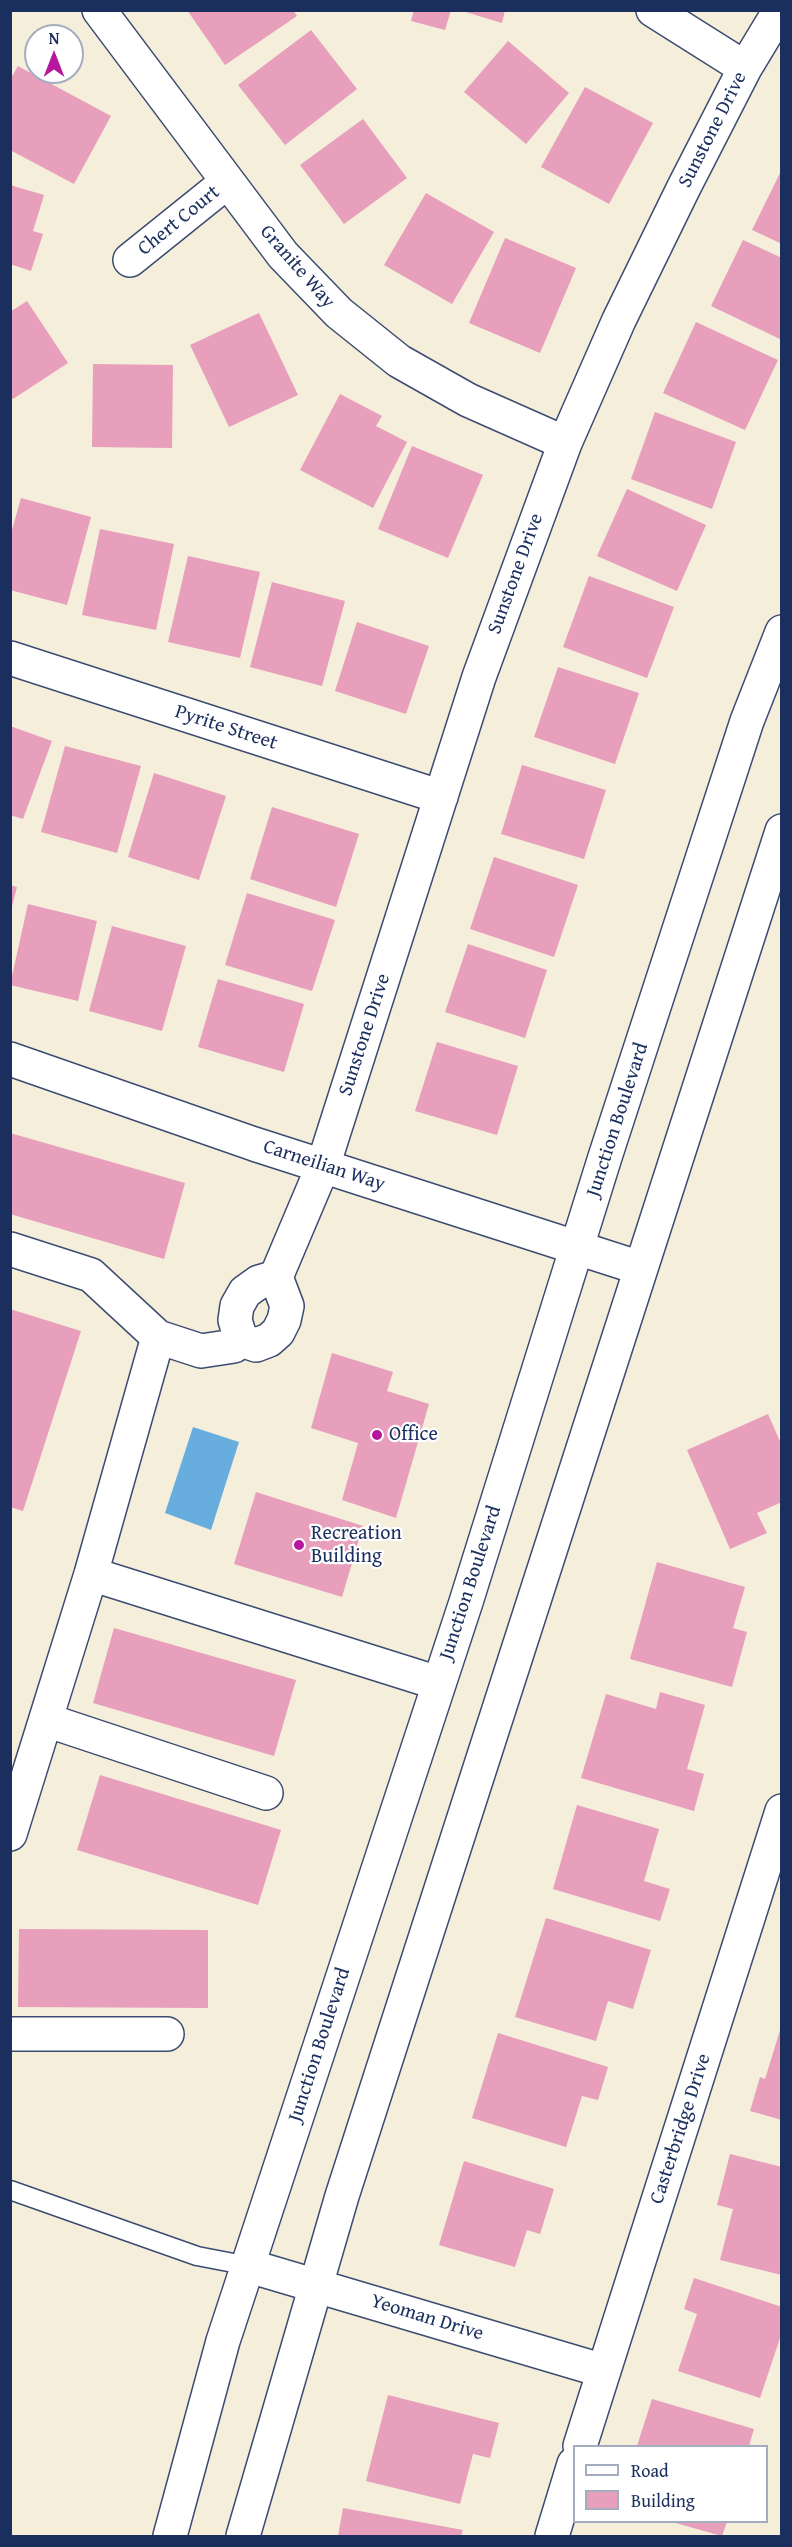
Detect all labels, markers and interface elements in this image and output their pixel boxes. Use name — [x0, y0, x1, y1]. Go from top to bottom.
north arrow — [24, 24, 84, 84]
text: N — [49, 26, 59, 50]
street label: Sunstone Drive — [673, 68, 753, 192]
street label: Chert Court — [133, 181, 225, 261]
street label: Granite Way — [254, 220, 340, 314]
street label: Sunstone Drive — [483, 510, 549, 638]
street label: Pyrite Street — [172, 700, 280, 756]
street label: Sunstone Drive — [334, 971, 396, 1099]
street label: Junction Boulevard — [582, 1040, 654, 1200]
street label: Carneilian Way — [260, 1135, 388, 1197]
place label: Office — [389, 1423, 438, 1447]
marker: Office — [370, 1428, 384, 1442]
street label: Junction Boulevard — [435, 1503, 507, 1663]
place label: Recreation Building — [311, 1522, 402, 1569]
marker: Recreation Building — [292, 1538, 306, 1552]
street label: Junction Boulevard — [284, 1965, 356, 2125]
street label: Casterbridge Drive — [645, 2051, 717, 2207]
street label: Yeoman Drive — [368, 2289, 486, 2347]
legend — [573, 2445, 768, 2523]
text: Road — [631, 2457, 669, 2484]
text: Building — [631, 2487, 695, 2514]

